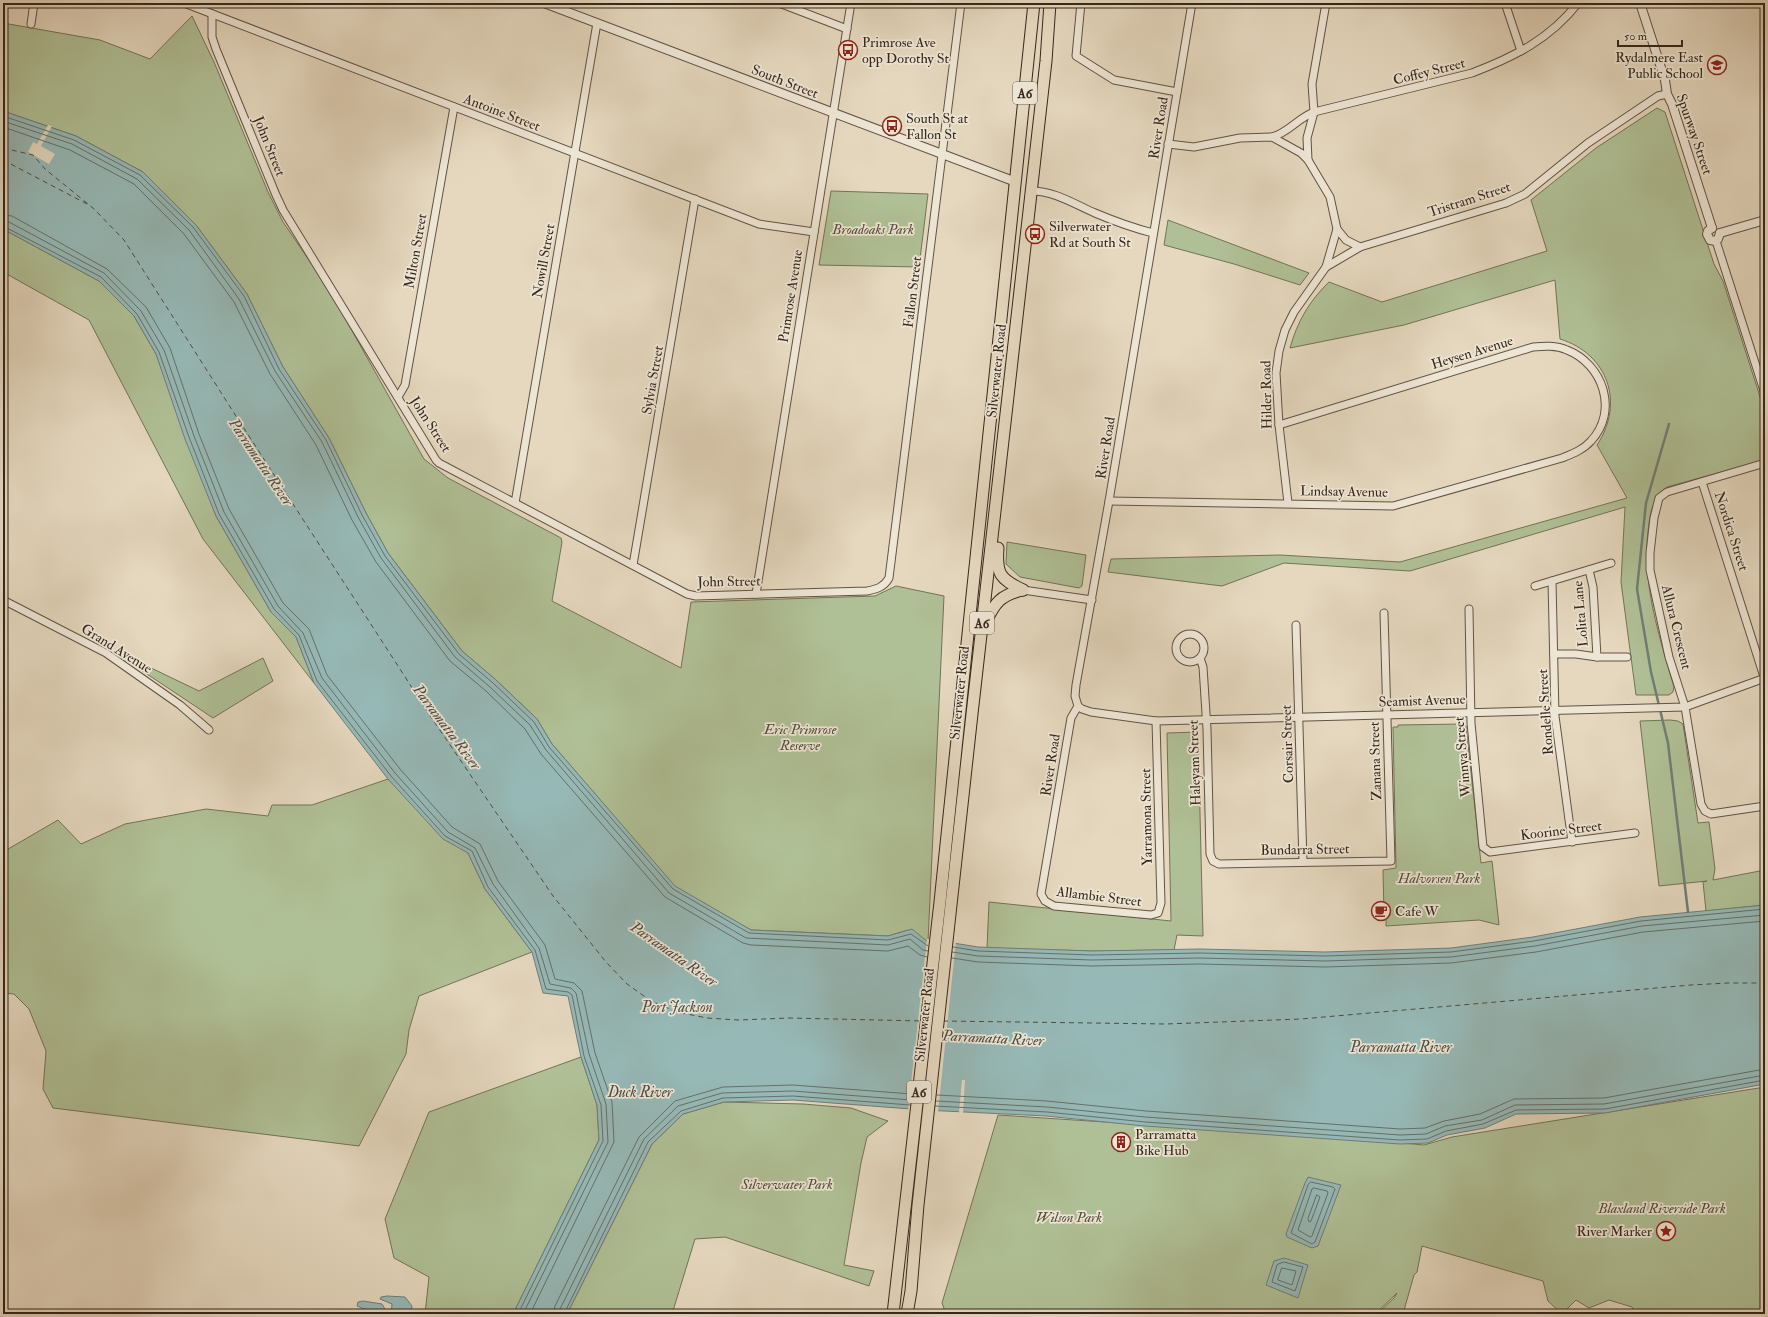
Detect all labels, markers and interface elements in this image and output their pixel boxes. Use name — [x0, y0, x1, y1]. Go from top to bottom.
scale bar — [1618, 22, 1682, 48]
text: 50 m — [1624, 29, 1648, 44]
place label: Primrose Ave opp Dorothy St — [862, 34, 949, 68]
bus stop icon: Primrose Ave opp Dorothy St — [837, 39, 859, 61]
place label: Rydalmere East Public School — [1615, 49, 1703, 82]
street label: Coffey Street — [1391, 54, 1468, 90]
school or university icon: Rydalmere East Public School — [1706, 54, 1728, 76]
street label: South Street — [749, 61, 821, 102]
road number: A6 — [1013, 82, 1037, 104]
street label: Antoine Street — [460, 90, 543, 135]
street label: Spurway Street — [1672, 92, 1716, 178]
street label: River Road — [1145, 96, 1172, 160]
place label: South St at Fallon St — [906, 110, 969, 143]
street label: John Street — [249, 113, 289, 179]
bus stop icon: South St at Fallon St — [881, 115, 903, 137]
street label: Tristram Street — [1426, 178, 1513, 221]
street label: Milton Street — [401, 212, 431, 290]
place label: Silverwater Rd at South St — [1049, 218, 1131, 251]
park label: Broadoaks Park — [831, 221, 914, 238]
street label: Nowill Street — [529, 222, 558, 300]
bus stop icon: Silverwater Rd at South St — [1024, 223, 1046, 245]
street label: Primrose Avenue — [775, 248, 806, 344]
street label: Fallon Street — [900, 255, 925, 329]
street label: Silverwater Road — [983, 323, 1010, 419]
street label: Heysen Avenue — [1429, 332, 1516, 374]
street label: Sylvia Street — [638, 344, 668, 416]
street label: Hilder Road — [1257, 360, 1276, 430]
street label: John Street — [406, 392, 455, 456]
water label: Parramatta River — [224, 414, 298, 511]
street label: River Road — [1092, 416, 1119, 480]
street label: Lindsay Avenue — [1300, 482, 1388, 502]
street label: Nordica Street — [1711, 489, 1753, 574]
street label: John Street — [696, 572, 761, 591]
street label: Lolita Lane — [1569, 580, 1592, 648]
street label: Allura Crescent — [1658, 582, 1695, 671]
road number: A6 — [970, 612, 994, 634]
street label: Grand Avenue — [78, 620, 155, 677]
street label: Silverwater Road — [946, 645, 973, 741]
street label: Rondelle Street — [1534, 668, 1557, 756]
water label: Parramatta River — [408, 680, 486, 775]
street label: Seamist Avenue — [1378, 690, 1466, 711]
street label: Corsair Street — [1278, 704, 1297, 783]
street label: Winnya Street — [1450, 715, 1476, 799]
street label: Haleyam Street — [1184, 719, 1205, 806]
park label: Eric Primrose Reserve — [763, 721, 837, 754]
street label: Zanana Street — [1366, 721, 1385, 801]
street label: River Road — [1037, 733, 1064, 797]
street label: Yarramona Street — [1137, 768, 1156, 866]
street label: Koorine Street — [1519, 817, 1603, 844]
street label: Bundarra Street — [1260, 840, 1350, 859]
park label: Halvorsen Park — [1397, 870, 1481, 887]
street label: Allambie Street — [1054, 883, 1143, 910]
cafe icon: Cafe W — [1370, 900, 1392, 922]
place label: Cafe W — [1395, 903, 1439, 920]
water label: Parramatta River — [626, 917, 722, 992]
street label: Silverwater Road — [911, 967, 938, 1063]
water label: Port Jackson — [640, 998, 713, 1017]
water label: Parramatta River — [941, 1026, 1046, 1051]
water label: Parramatta River — [1349, 1038, 1453, 1057]
road number: A6 — [907, 1081, 931, 1103]
water label: Duck River — [607, 1083, 674, 1102]
place label: Parramatta Bike Hub — [1135, 1126, 1196, 1159]
building icon: Parramatta Bike Hub — [1110, 1131, 1132, 1153]
park label: Silverwater Park — [740, 1176, 833, 1193]
park label: Blaxland Riverside Park — [1597, 1200, 1726, 1217]
park label: Wilson Park — [1036, 1209, 1102, 1226]
place icon: River Marker — [1655, 1220, 1677, 1242]
place label: River Marker — [1576, 1223, 1653, 1240]

